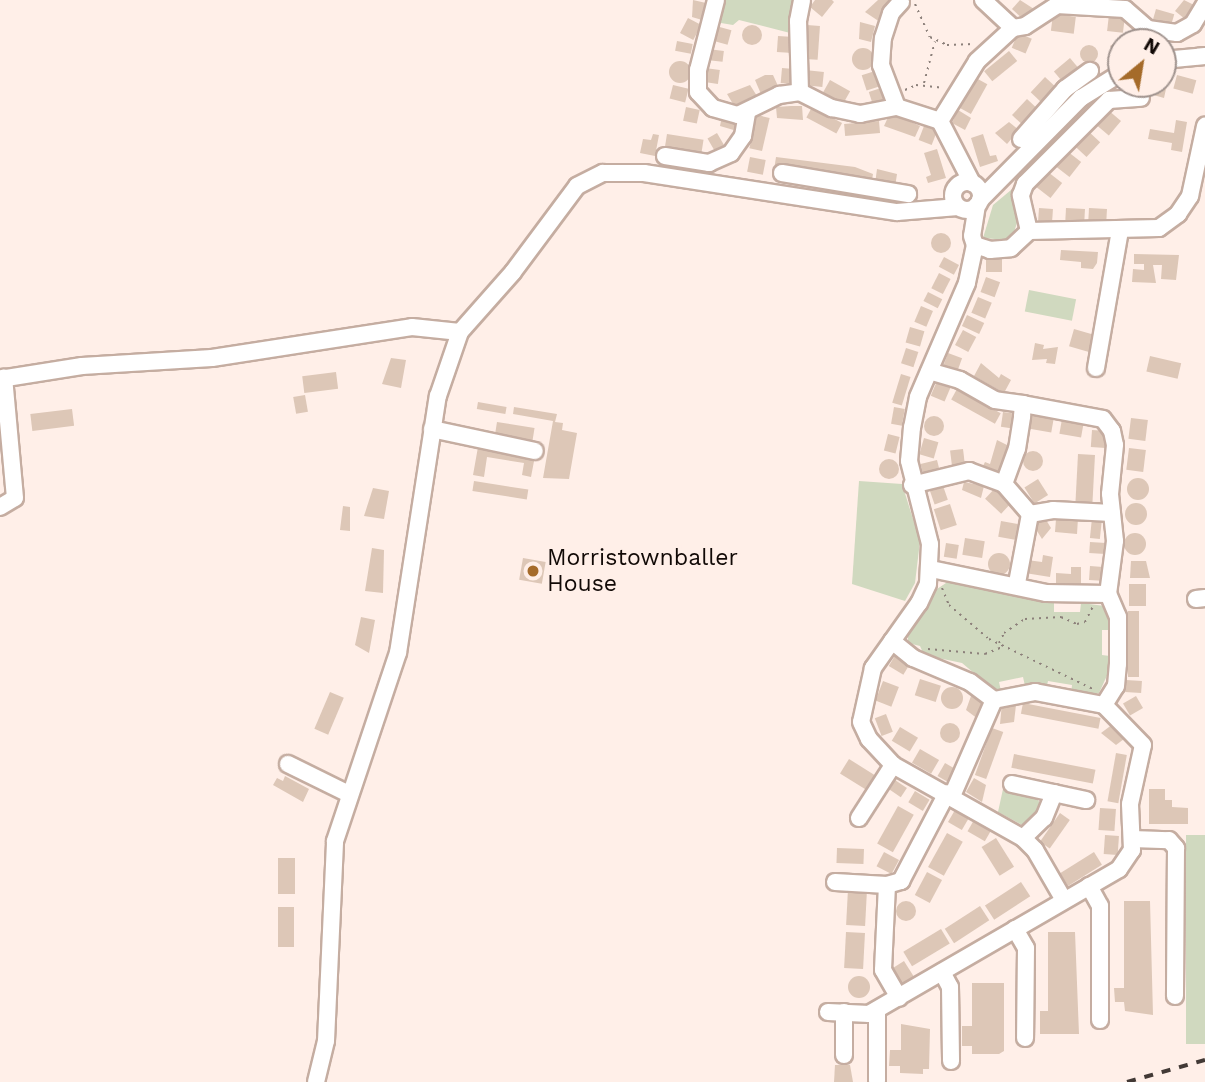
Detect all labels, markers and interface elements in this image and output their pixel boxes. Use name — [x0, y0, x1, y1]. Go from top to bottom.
north arrow — [1107, 28, 1177, 98]
text: N — [1140, 33, 1164, 60]
place label: Morristownballer House — [547, 544, 738, 598]
marker: Morristownballer House — [525, 563, 541, 579]

